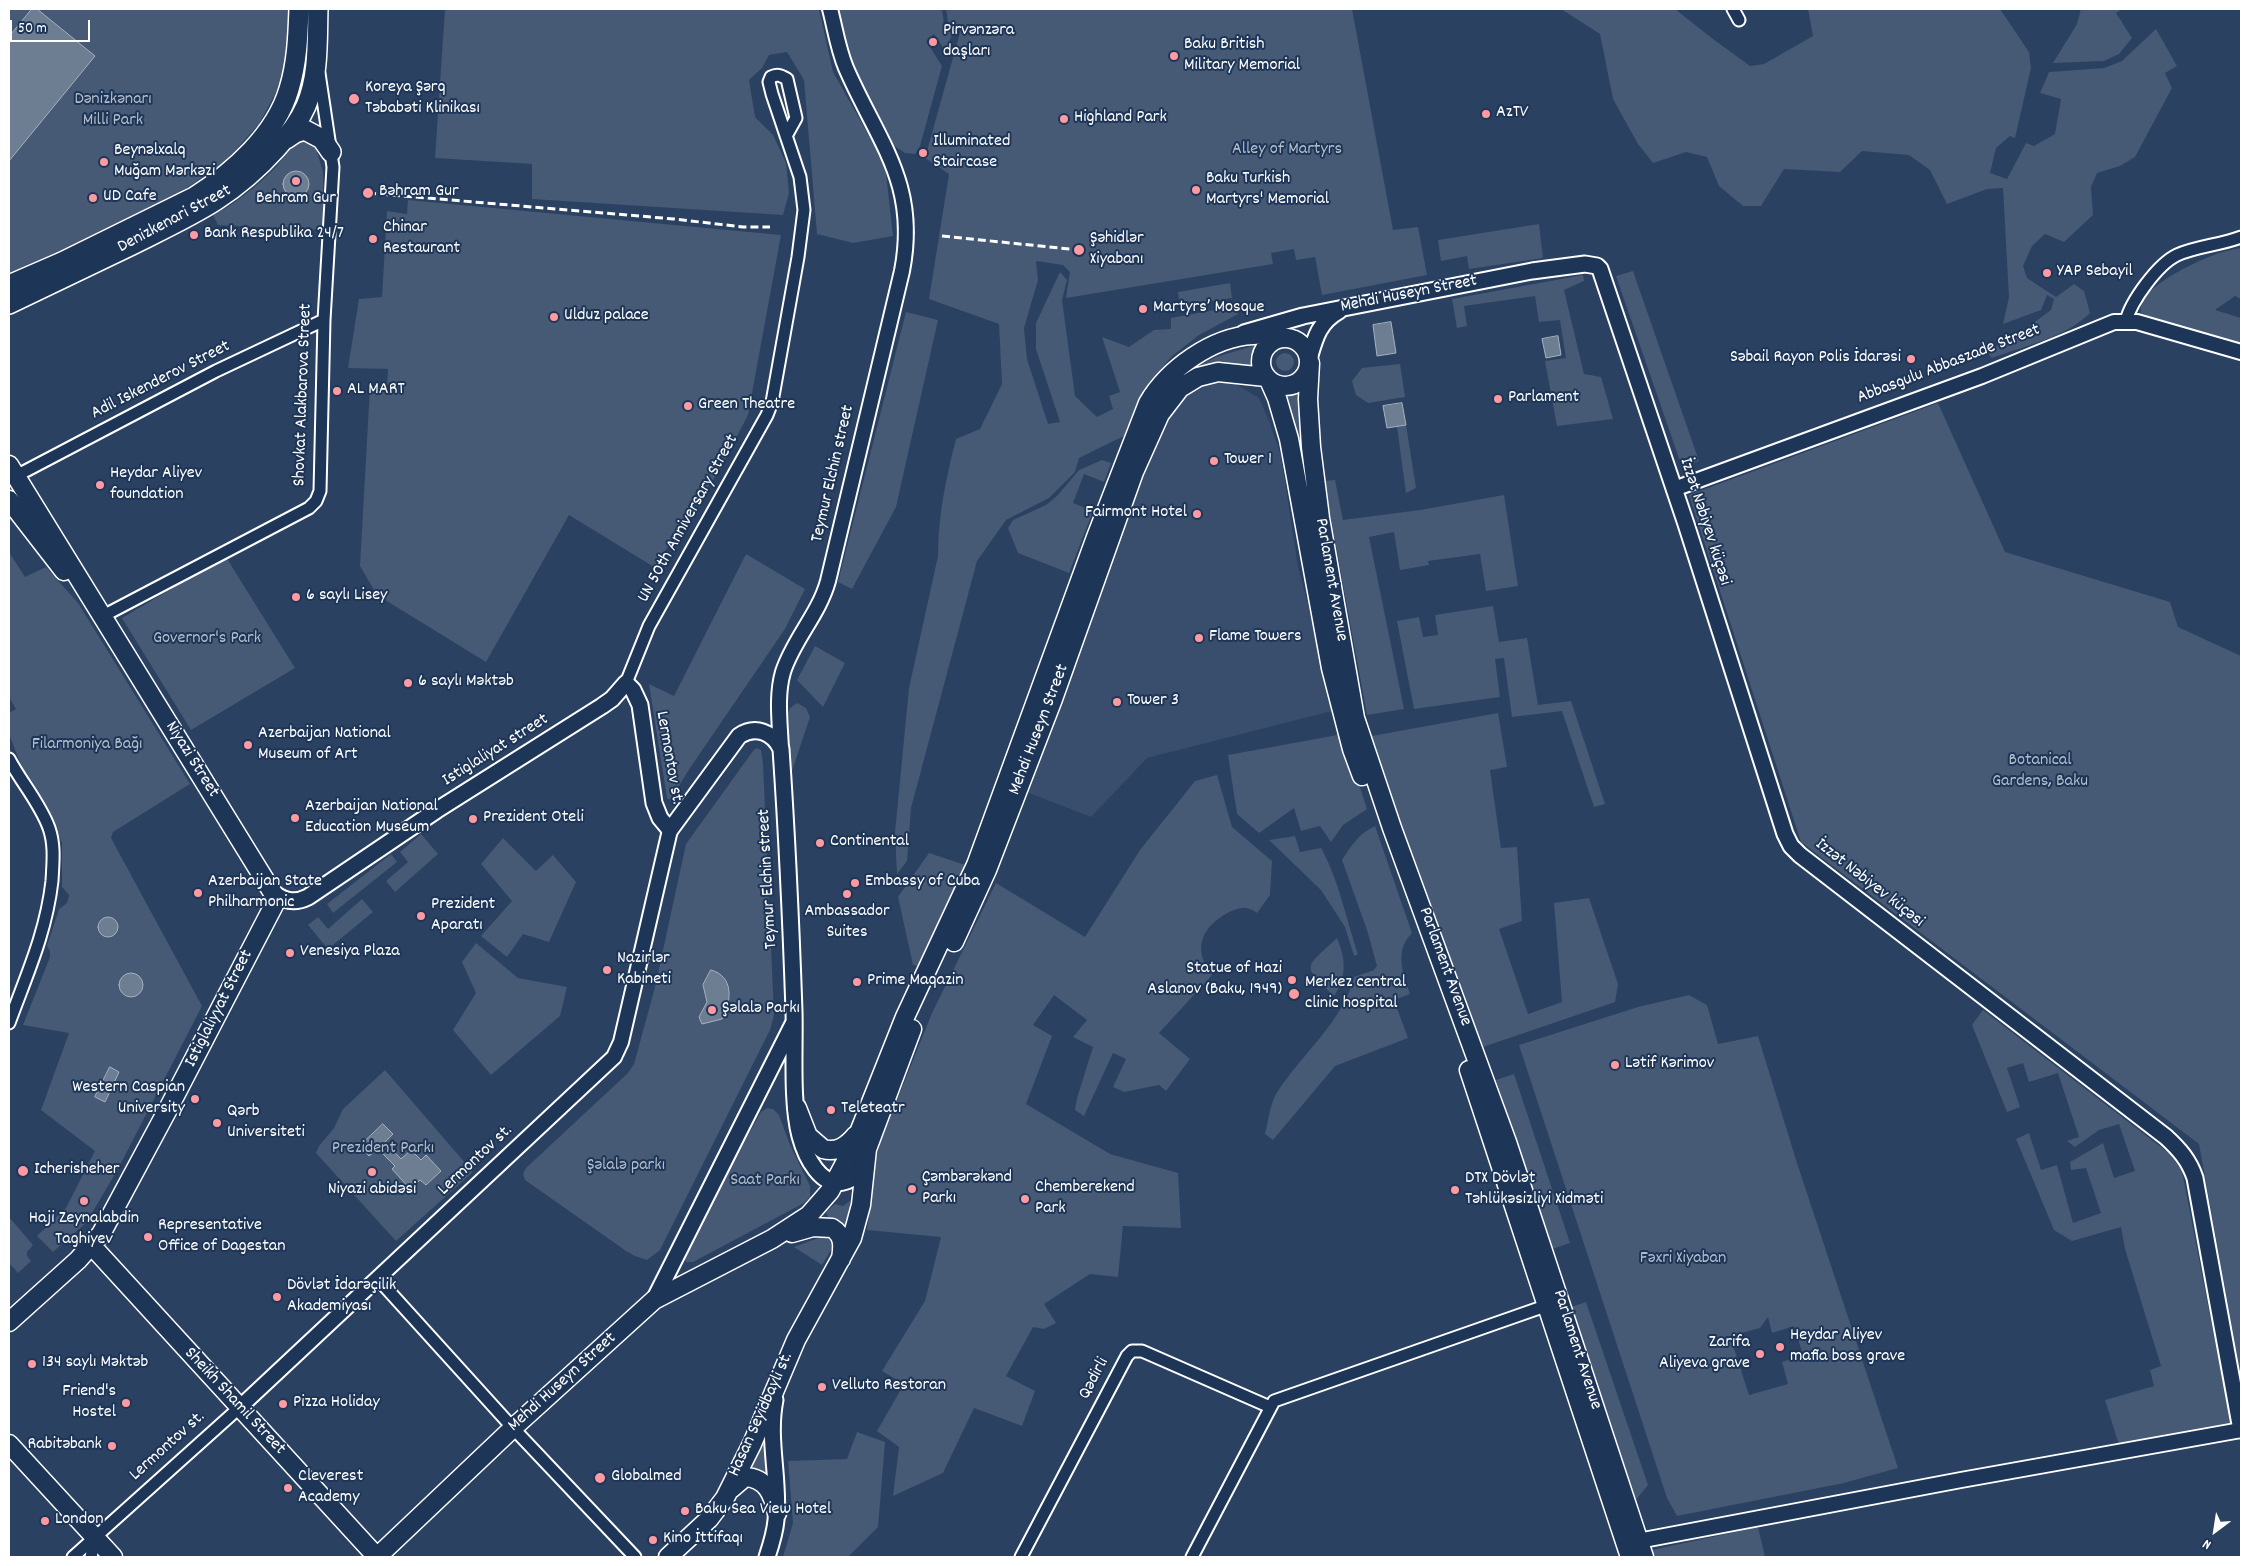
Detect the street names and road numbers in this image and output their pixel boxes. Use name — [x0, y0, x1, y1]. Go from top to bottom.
street label: Denizkenari Street — [115, 181, 235, 259]
street label: Mehdi Huseyn Street — [1339, 271, 1479, 319]
street label: Shovkat Alakbarova Street — [290, 303, 318, 487]
street label: Abbasgulu Abbaszade Street — [1854, 320, 2044, 410]
street label: Adil Iskenderov Street — [88, 337, 234, 425]
street label: Teymur Elchin street — [808, 403, 860, 545]
street label: UN 50th Anniversary Street — [634, 431, 744, 607]
street label: İzzət Nəbiyev küçəsi — [1673, 456, 1735, 588]
street label: Parlament Avenue — [1309, 517, 1351, 643]
street label: Mehdi Huseyn Street — [1005, 661, 1075, 799]
street label: Istiglaliyat street — [439, 710, 553, 792]
street label: Lermontov st. — [649, 710, 687, 806]
street label: Niyazi Street — [159, 718, 223, 802]
street label: Teymur Elchin street — [755, 808, 783, 950]
street label: İzzət Nəbiyev küçəsi — [1810, 835, 1928, 933]
street label: Parlament Avenue — [1413, 905, 1475, 1029]
street label: Istiglaliyyat Street — [181, 947, 259, 1071]
street label: Lermontov st. — [434, 1121, 518, 1201]
street label: Parlament Avenue — [1546, 1287, 1606, 1413]
street label: Mehdi Huseyn Street — [504, 1329, 622, 1437]
street label: Sheikh Shamil Street — [179, 1344, 289, 1460]
street label: Hasan Seyidbayli st. — [725, 1350, 799, 1480]
street label: Qədirli — [1075, 1354, 1115, 1404]
street label: Lermontov st. — [126, 1407, 210, 1487]

